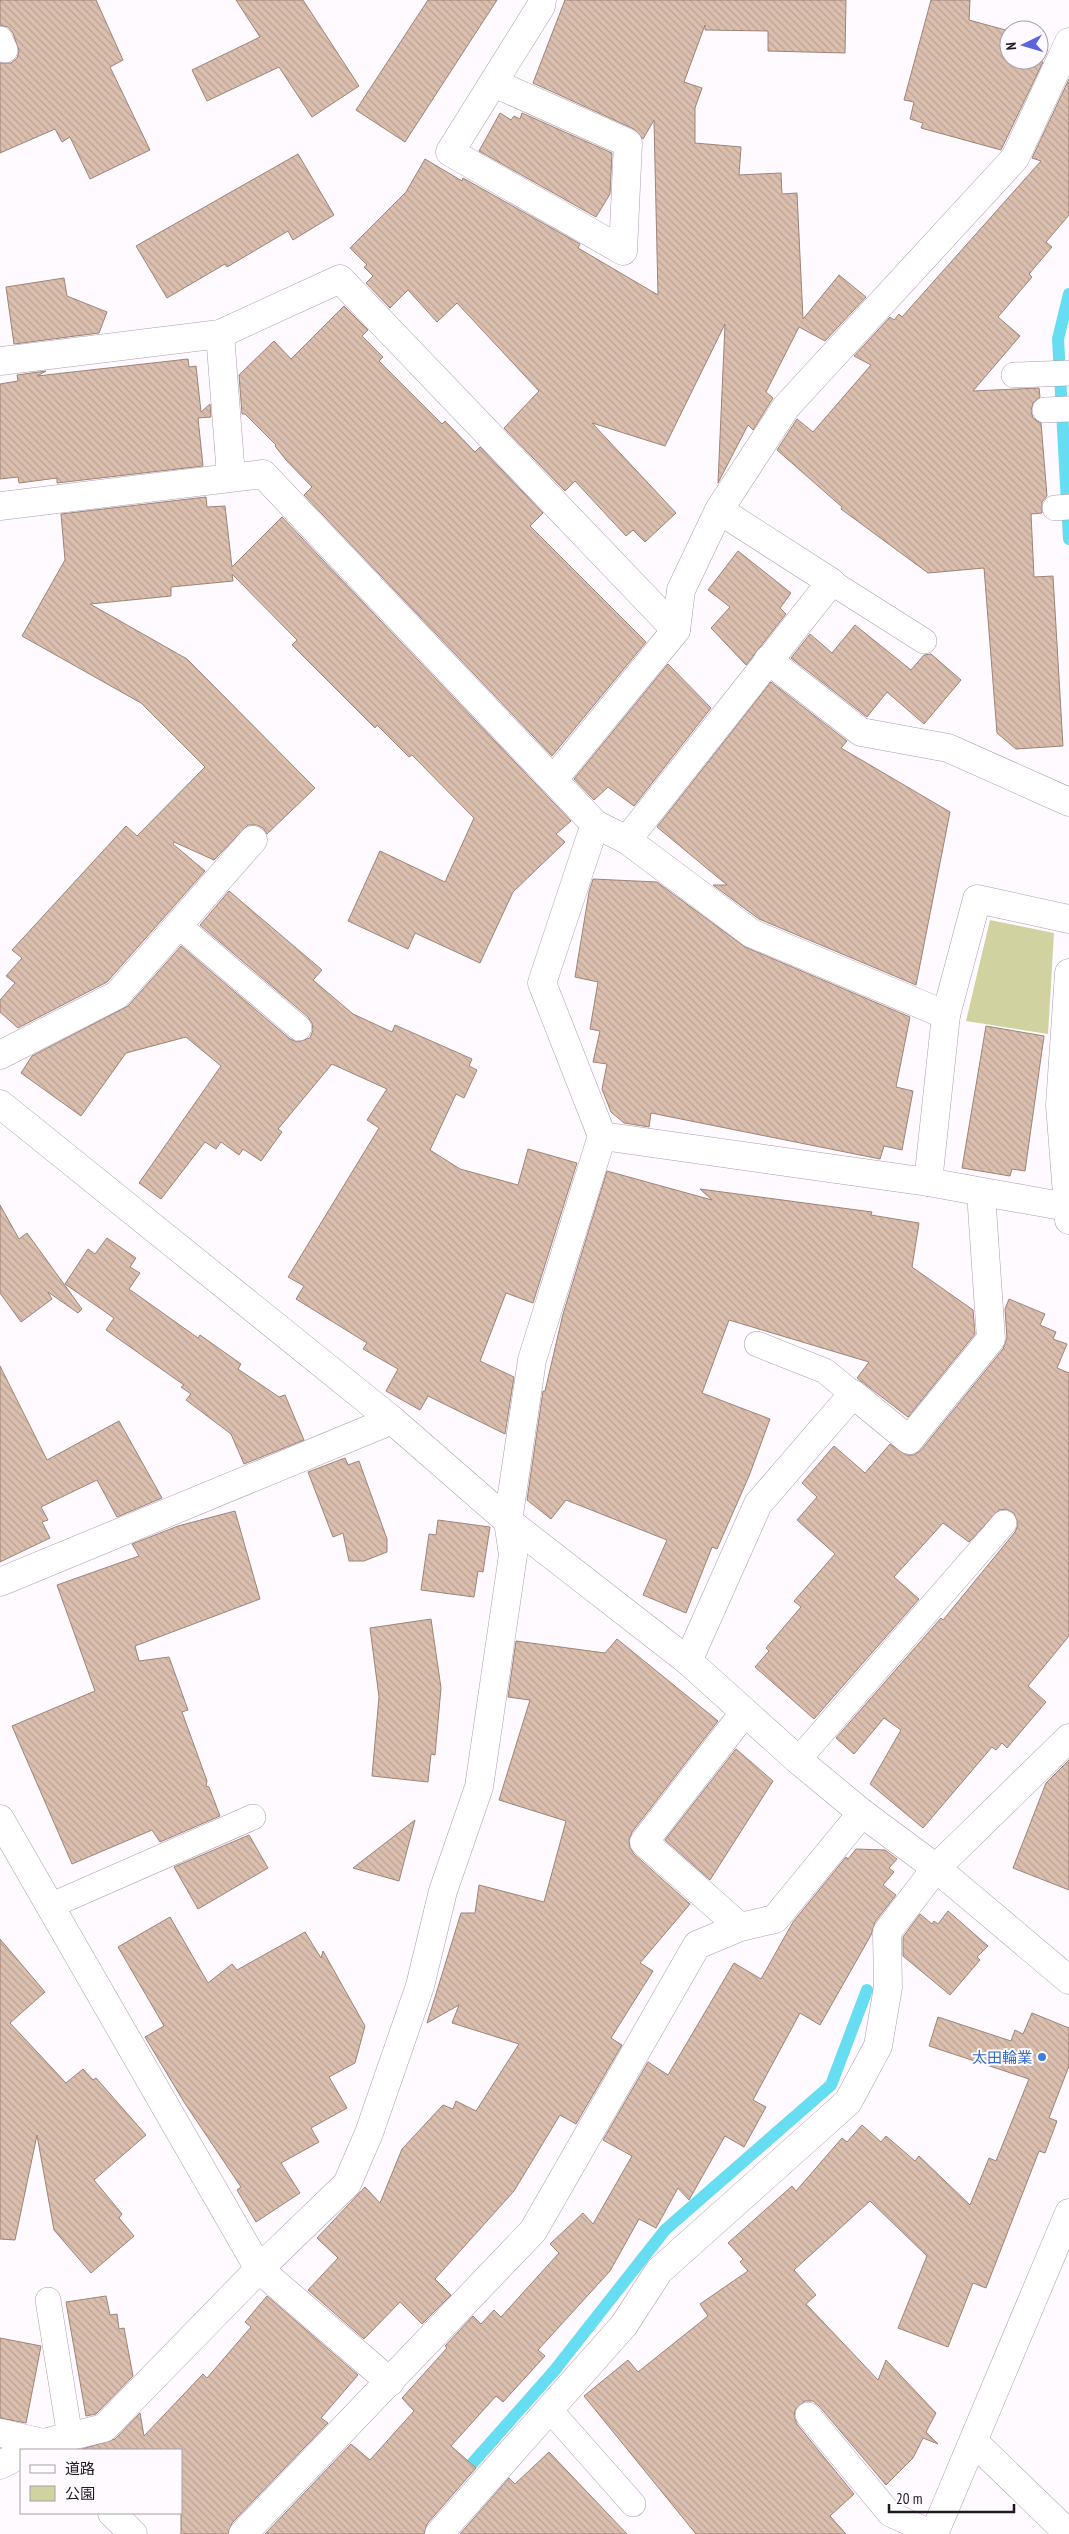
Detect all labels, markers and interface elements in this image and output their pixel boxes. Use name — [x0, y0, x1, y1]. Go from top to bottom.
north arrow — [999, 20, 1049, 70]
text: N — [1002, 42, 1020, 51]
place label: 太田輪業 — [972, 2048, 1032, 2067]
marker: 太田輪業 — [1036, 2051, 1048, 2063]
legend — [20, 2449, 182, 2514]
text: 道路 — [65, 2459, 95, 2478]
scale bar — [889, 2482, 1014, 2514]
text: 公園 — [65, 2484, 95, 2503]
text: 20 m — [896, 2489, 922, 2508]

